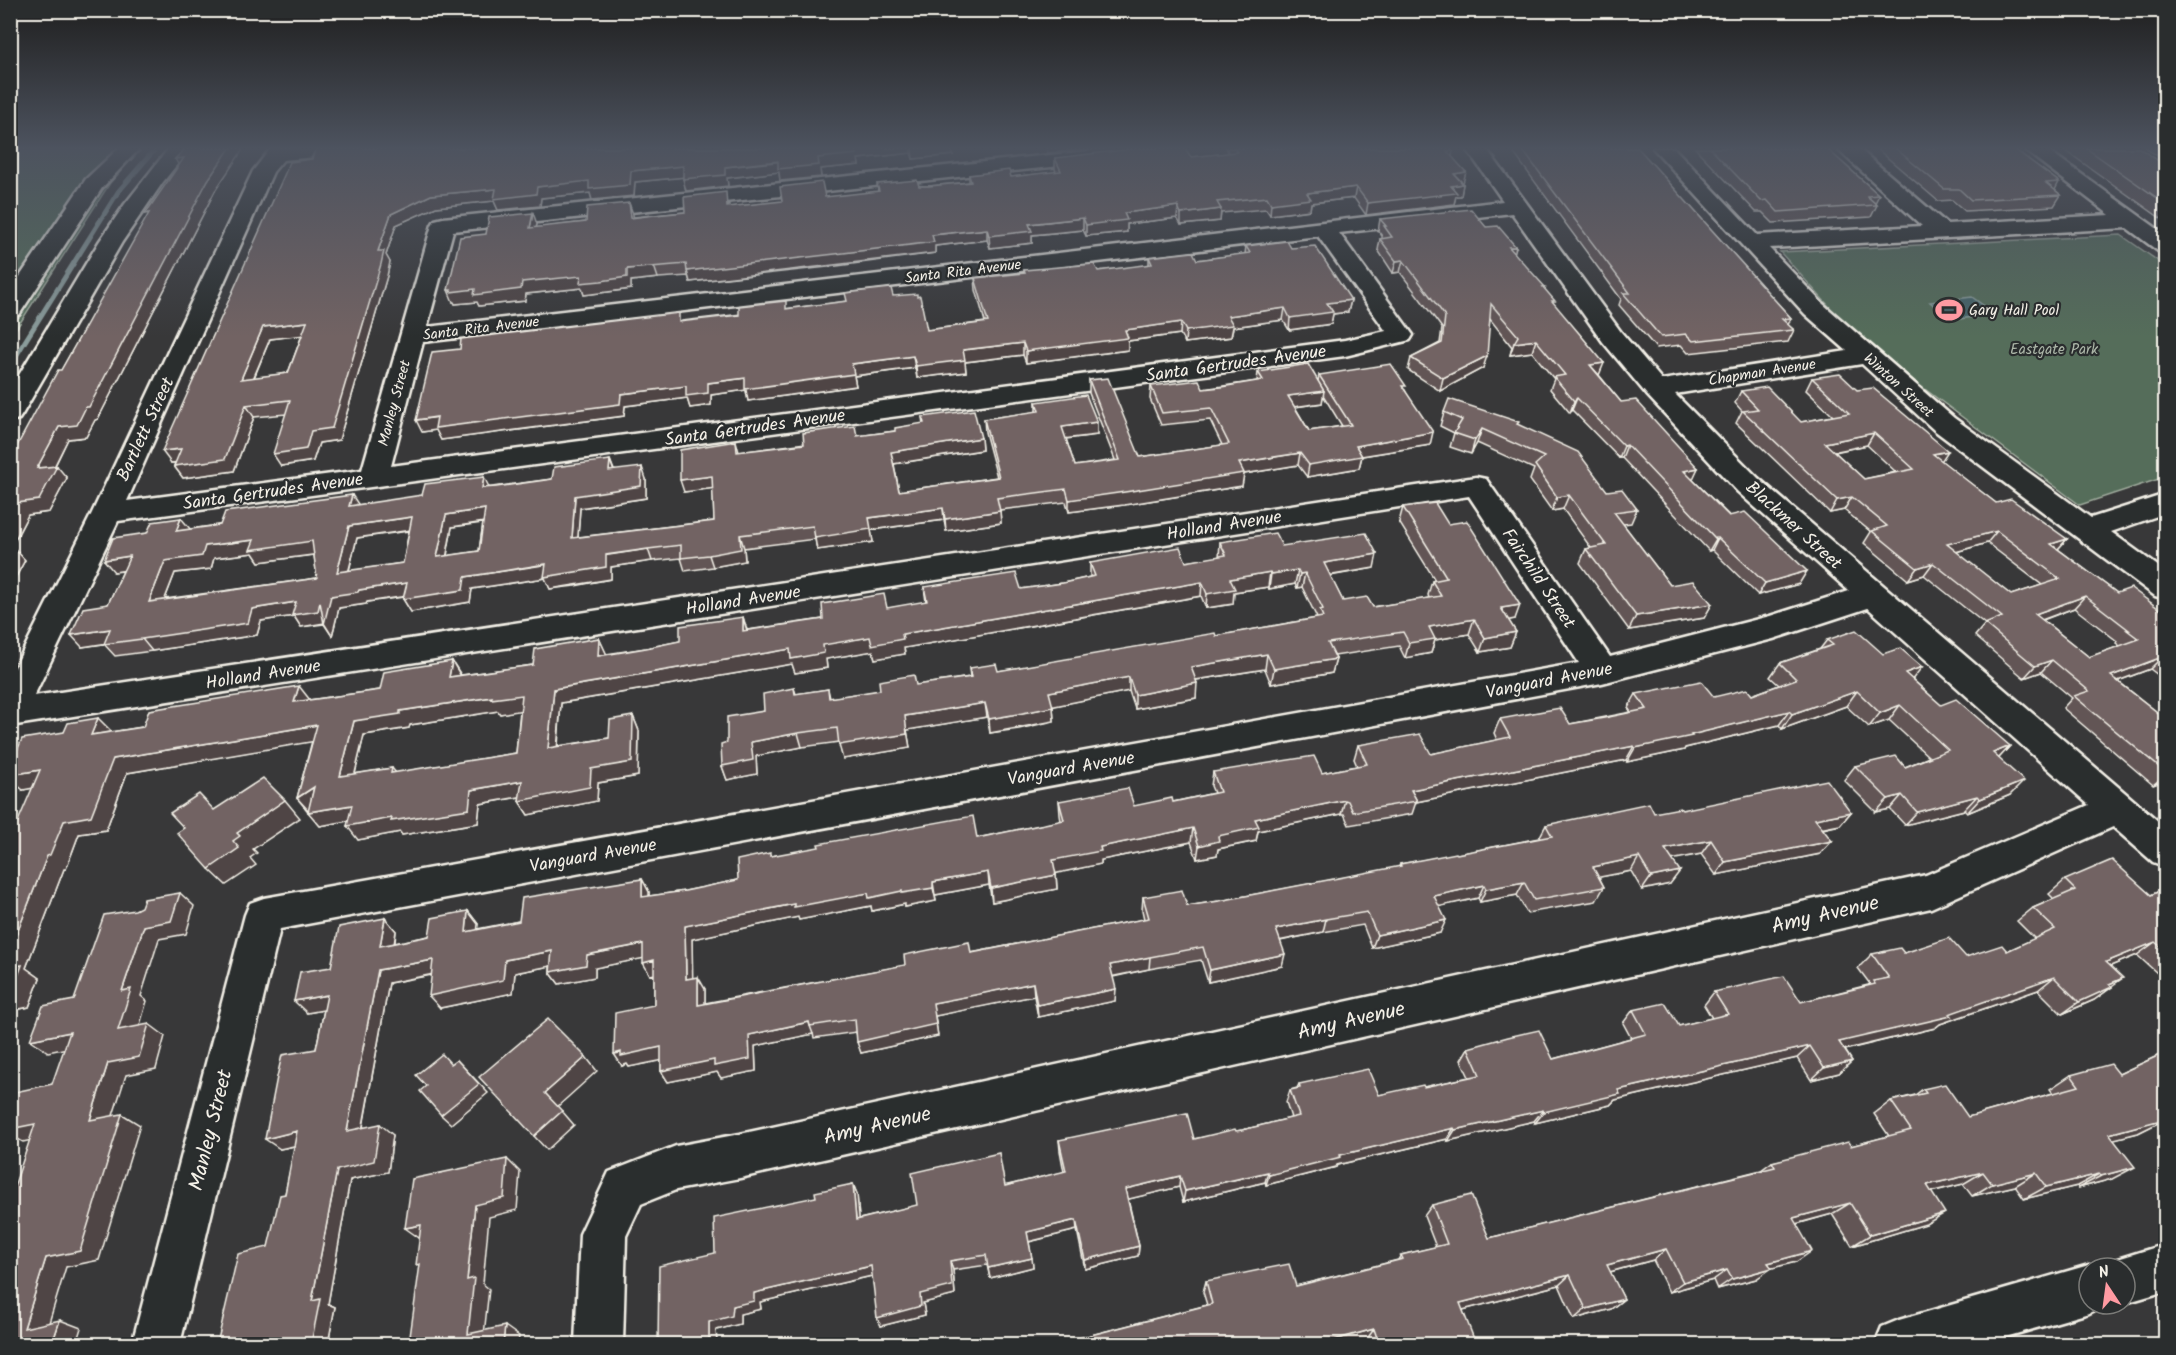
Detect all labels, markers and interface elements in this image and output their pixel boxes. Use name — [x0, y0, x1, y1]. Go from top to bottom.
street label: Santa Rita Avenue — [903, 253, 1023, 291]
sports icon: Gary Hall Pool — [1934, 295, 1964, 325]
place label: Gary Hall Pool — [1969, 299, 2059, 323]
street label: Santa Rita Avenue — [421, 310, 541, 348]
street label: Santa Gertrudes Avenue — [1144, 337, 1328, 391]
park label: Eastgate Park — [2010, 338, 2099, 362]
street label: Winton Street — [1858, 347, 1939, 424]
street label: Chapman Avenue — [1707, 353, 1818, 393]
street label: Manley Street — [372, 357, 418, 449]
street label: Bartlett Street — [110, 372, 184, 487]
street label: Santa Gertrudes Avenue — [663, 401, 847, 455]
street label: Santa Gertrudes Avenue — [181, 465, 365, 519]
street label: Blackmer Street — [1738, 475, 1849, 578]
street label: Holland Avenue — [1165, 503, 1284, 550]
street label: Fairchild Street — [1493, 523, 1583, 636]
street label: Holland Avenue — [684, 578, 803, 625]
street label: Holland Avenue — [204, 652, 323, 699]
street label: Vanguard Avenue — [1483, 655, 1615, 708]
street label: Vanguard Avenue — [1006, 744, 1137, 795]
street label: Vanguard Avenue — [528, 831, 659, 882]
street label: Amy Avenue — [1768, 887, 1883, 944]
street label: Amy Avenue — [1294, 993, 1409, 1050]
street label: Manley Street — [180, 1065, 243, 1194]
street label: Amy Avenue — [820, 1098, 935, 1155]
north arrow — [2077, 1256, 2137, 1316]
text: N — [2096, 1260, 2112, 1286]

